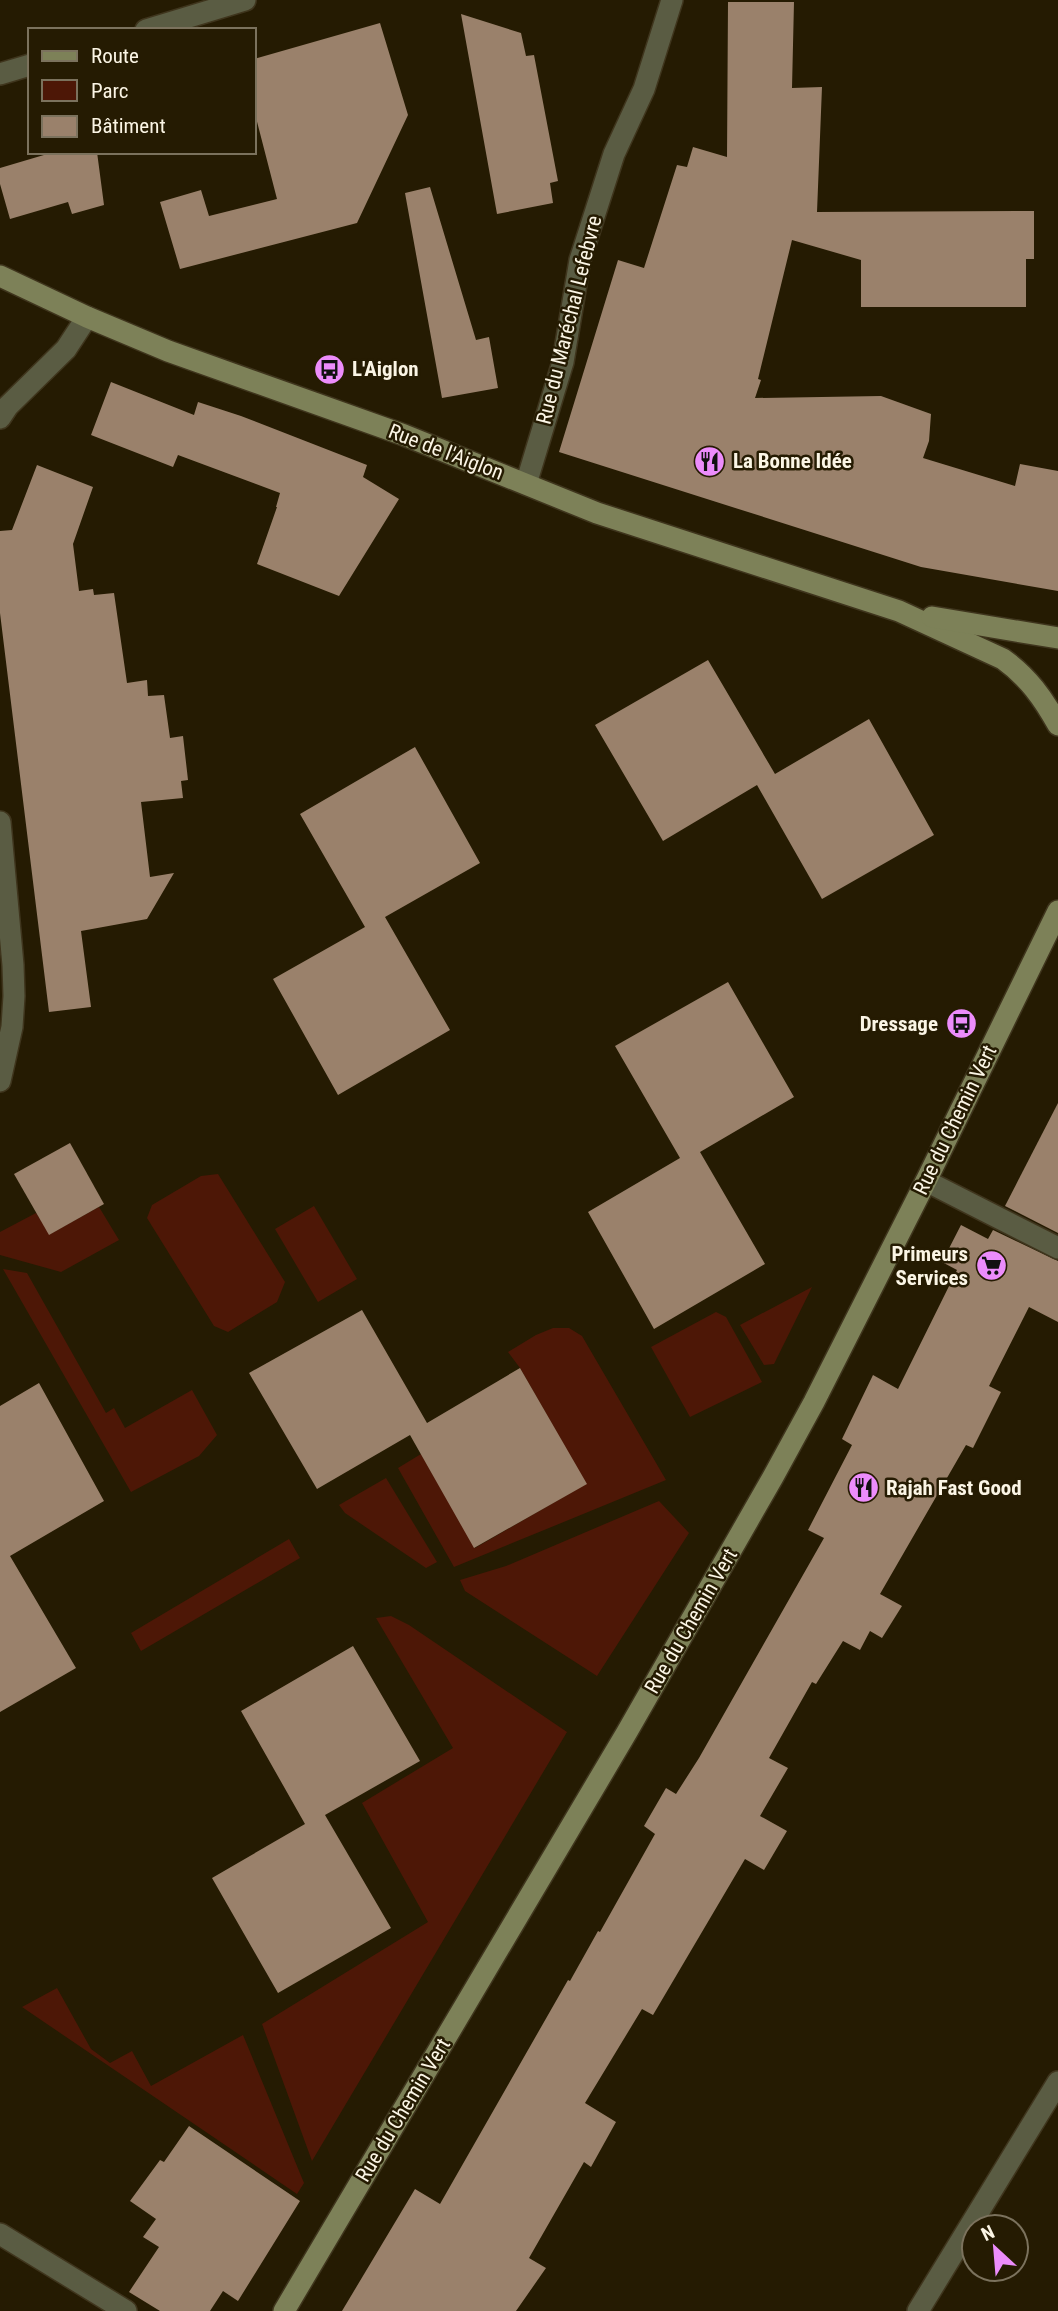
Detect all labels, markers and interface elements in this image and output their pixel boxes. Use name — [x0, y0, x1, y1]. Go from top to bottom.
legend — [28, 28, 256, 154]
text: Route — [91, 44, 139, 68]
text: Parc — [91, 79, 129, 103]
text: Bâtiment — [91, 114, 166, 138]
street label: Rue du Maréchal Lefebvre — [531, 213, 607, 427]
bus stop icon: L'Aiglon — [312, 352, 346, 386]
place label: L'Aiglon — [352, 357, 419, 381]
street label: Rue de l'Aiglon — [385, 419, 507, 485]
restaurant icon: La Bonne Idée — [693, 444, 727, 478]
place label: La Bonne Idée — [733, 449, 852, 473]
bus stop icon: Dressage — [944, 1007, 978, 1041]
place label: Dressage — [860, 1012, 938, 1036]
street label: Rue du Chemin Vert — [908, 1041, 1002, 1199]
place label: Primeurs Services — [891, 1242, 968, 1290]
supermarket icon: Primeurs Services — [974, 1249, 1008, 1283]
restaurant icon: Rajah Fast Good — [846, 1471, 880, 1505]
place label: Rajah Fast Good — [886, 1476, 1022, 1500]
street label: Rue du Chemin Vert — [640, 1544, 742, 1698]
street label: Rue du Chemin Vert — [351, 2034, 455, 2186]
north arrow — [960, 2213, 1030, 2283]
text: N — [977, 2220, 998, 2246]

